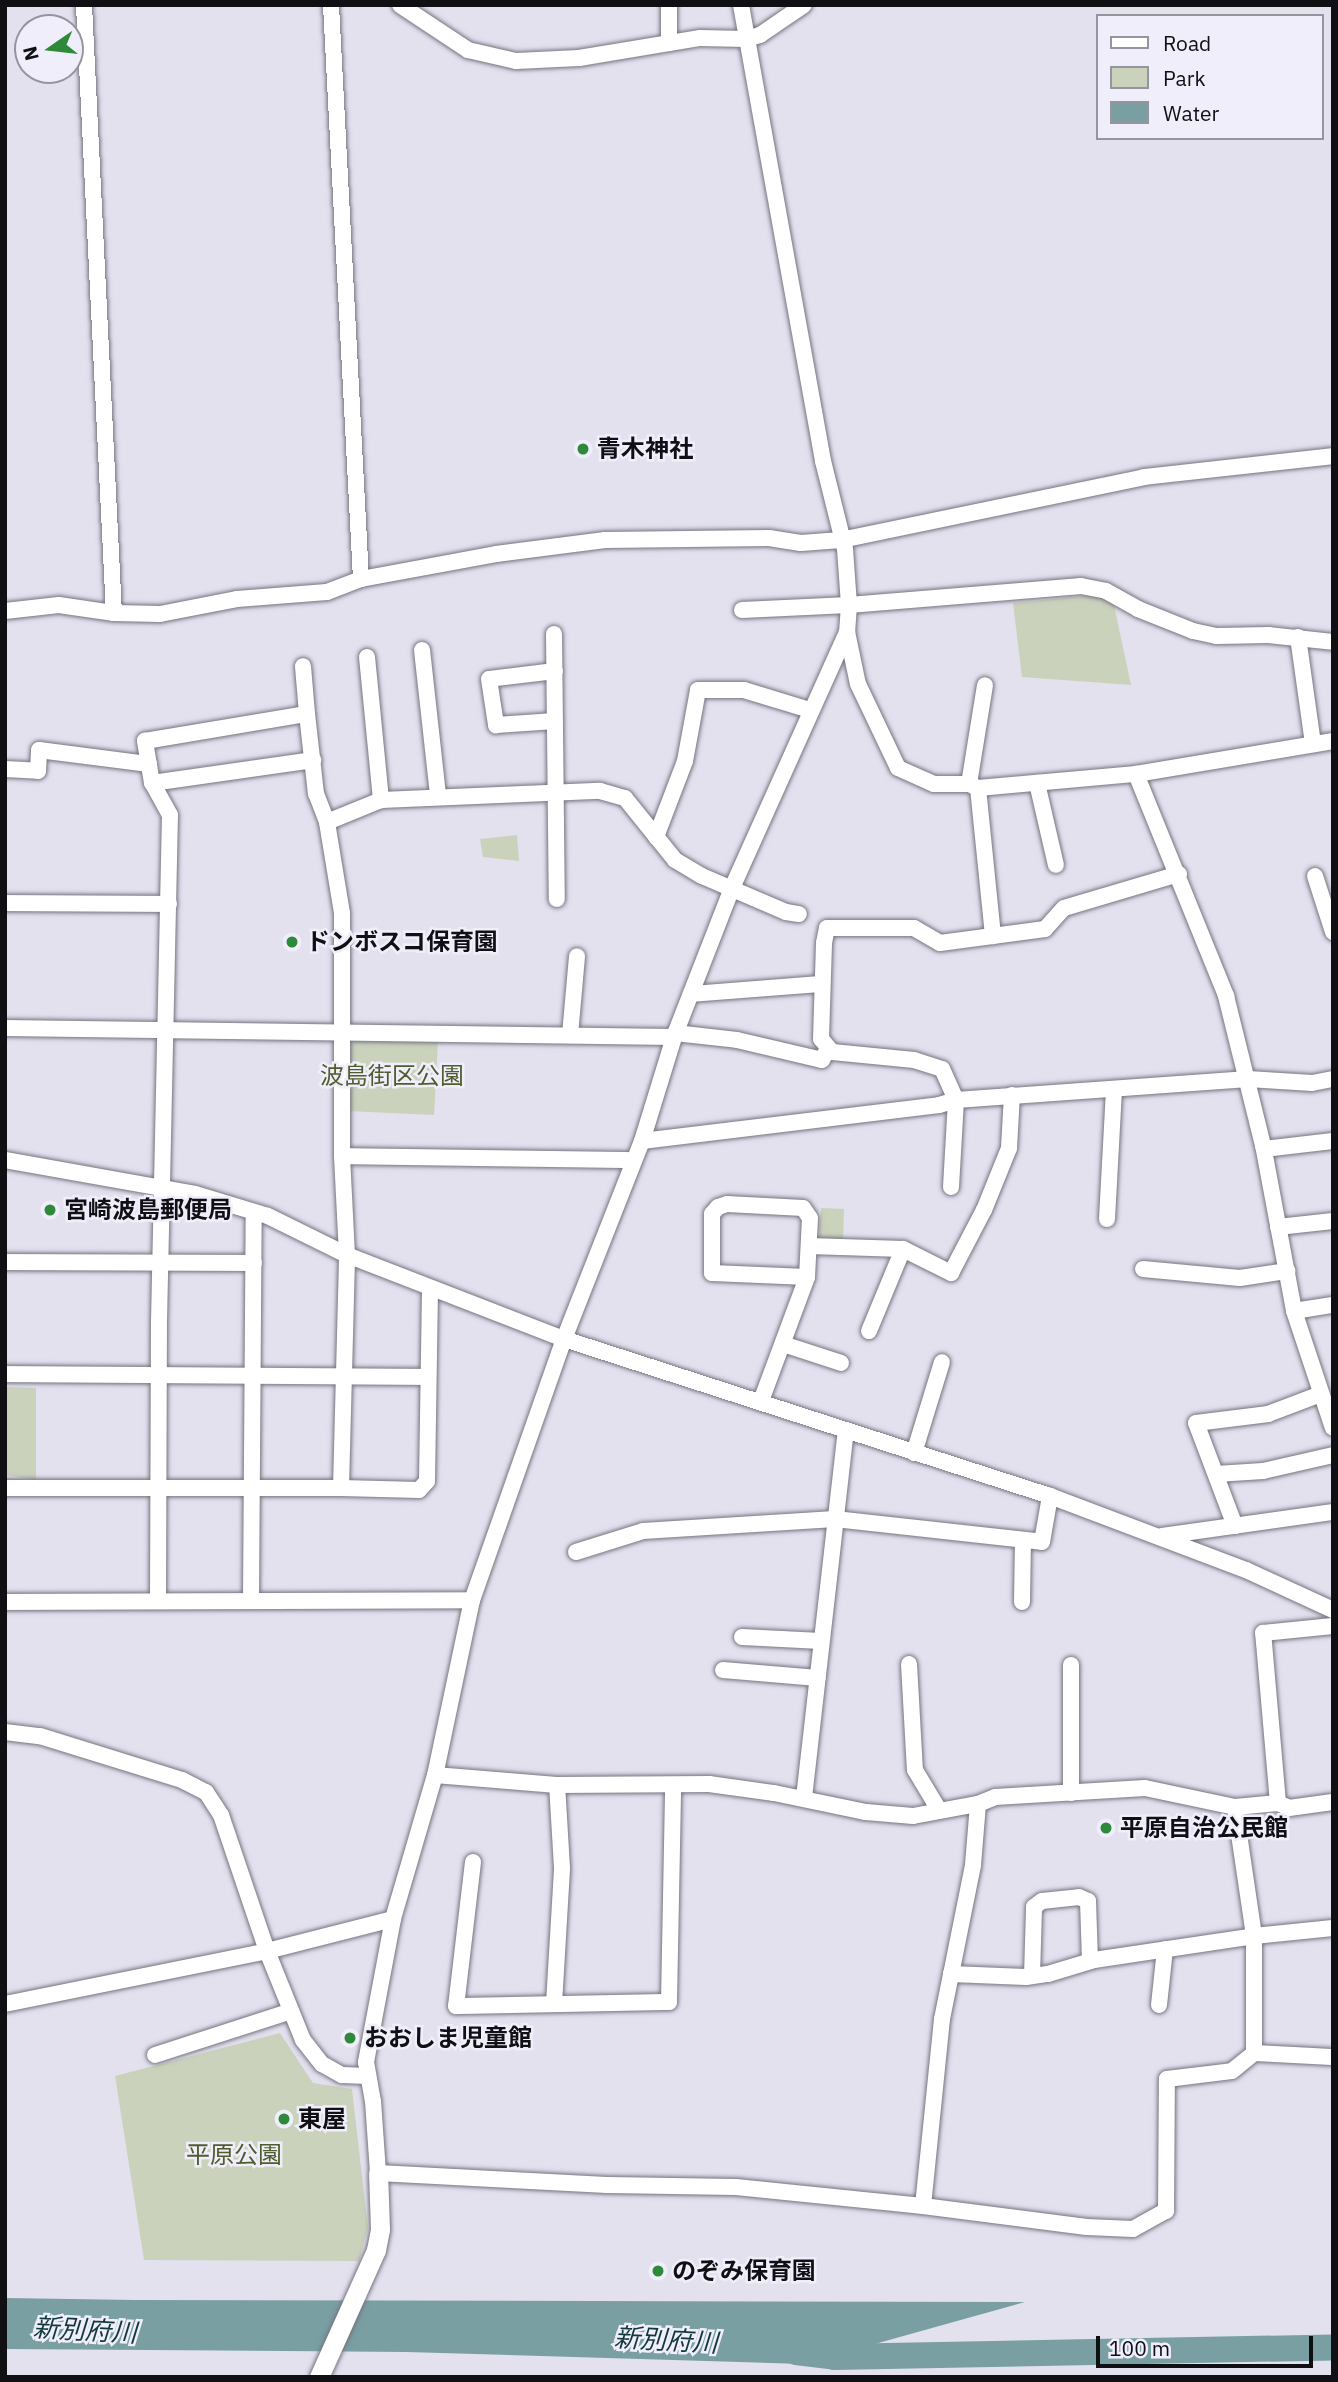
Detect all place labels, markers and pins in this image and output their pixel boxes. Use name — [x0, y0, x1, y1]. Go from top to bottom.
place label: 青木神社 — [597, 435, 693, 463]
marker: 青木神社 — [575, 441, 591, 457]
place label: ドンボスコ保育園 — [306, 928, 498, 956]
marker: ドンボスコ保育園 — [284, 934, 300, 950]
place label: 宮崎波島郵便局 — [64, 1196, 232, 1224]
marker: 宮崎波島郵便局 — [42, 1202, 58, 1218]
place label: 平原自治公民館 — [1120, 1814, 1288, 1842]
marker: 平原自治公民館 — [1098, 1820, 1114, 1836]
place label: おおしま児童館 — [364, 2024, 532, 2052]
marker: おおしま児童館 — [342, 2030, 358, 2046]
place label: 東屋 — [298, 2105, 346, 2133]
marker: 東屋 — [276, 2111, 292, 2127]
place label: のぞみ保育園 — [672, 2257, 816, 2285]
marker: のぞみ保育園 — [650, 2263, 666, 2279]

